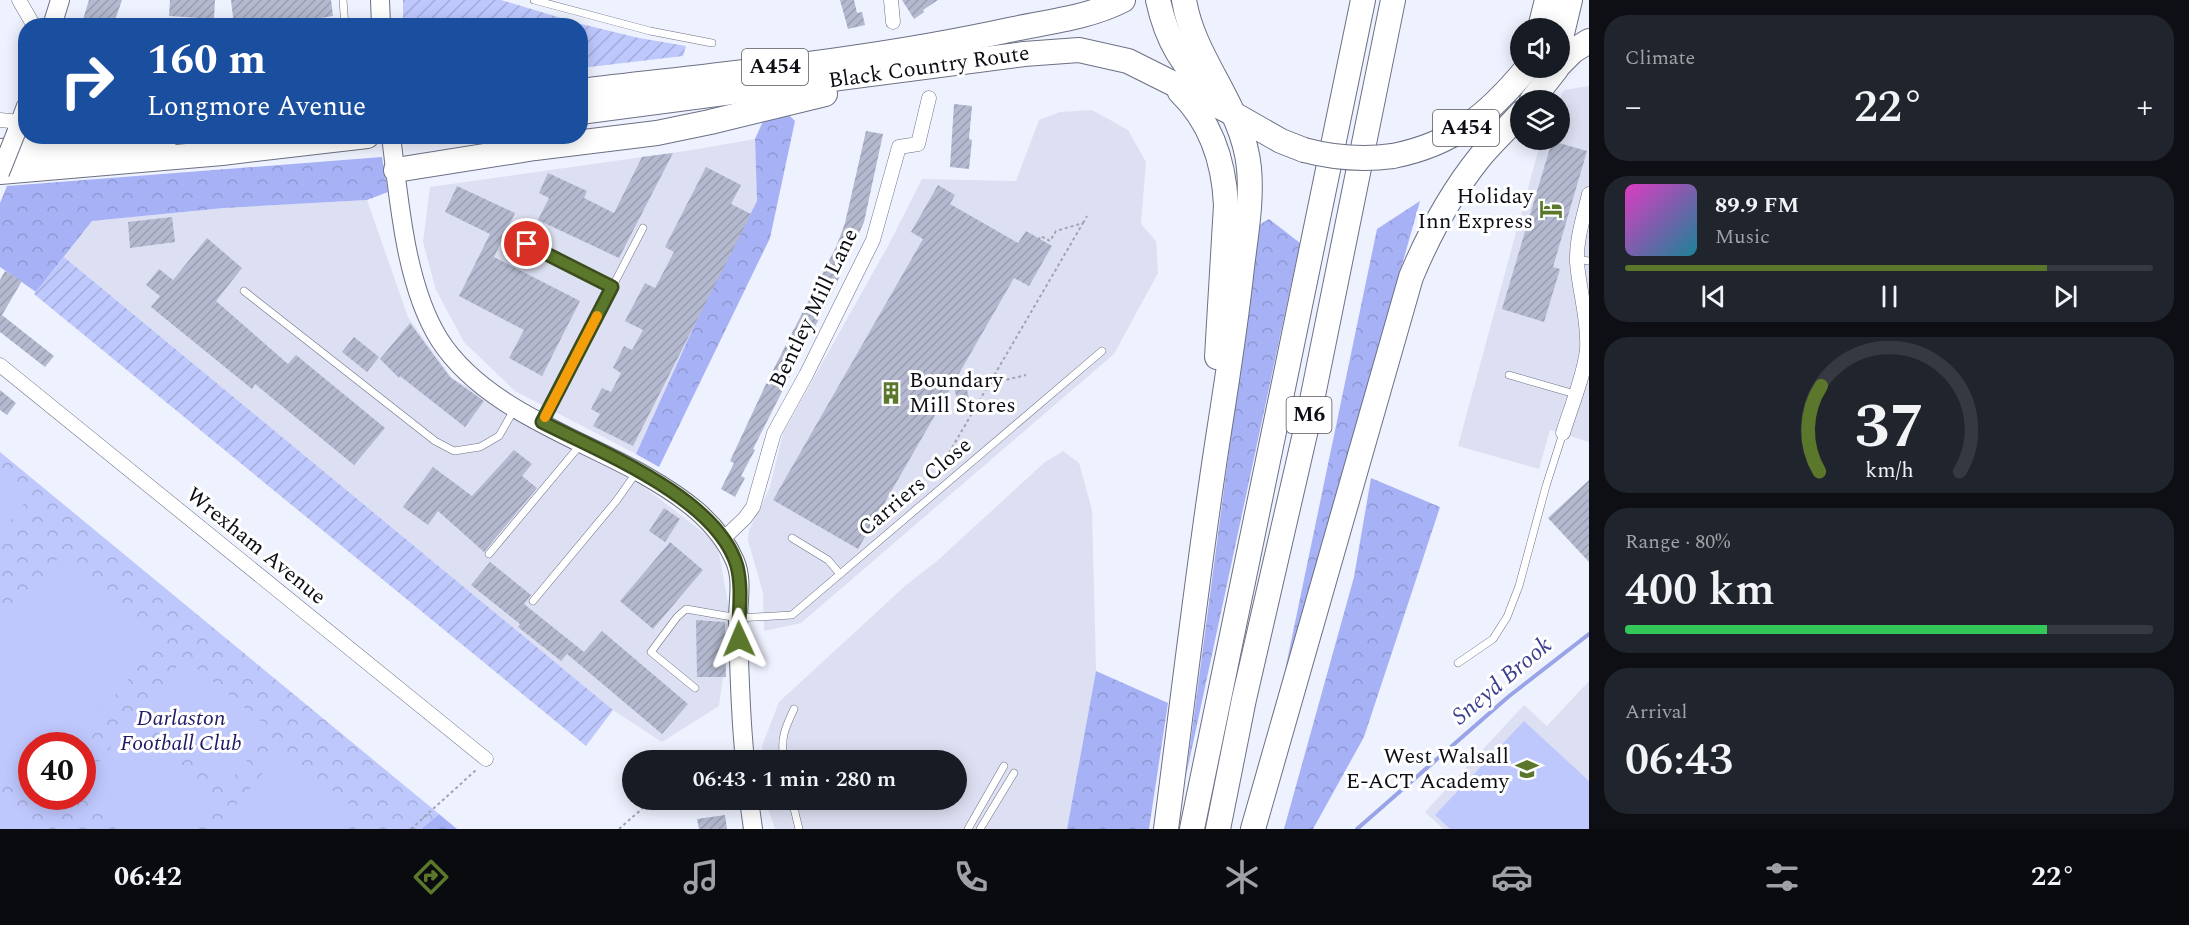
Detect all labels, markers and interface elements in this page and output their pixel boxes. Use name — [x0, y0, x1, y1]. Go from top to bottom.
map controls — [1510, 18, 1570, 150]
button: sound — [1510, 18, 1570, 78]
text: 160 m — [147, 29, 266, 92]
street label: Black Country Route — [826, 37, 1032, 97]
icon: right — [48, 42, 126, 120]
text: Climate — [1625, 43, 1695, 73]
road number: A454 — [742, 49, 808, 85]
text: 22° — [1854, 73, 1924, 142]
text: − — [1625, 82, 1642, 132]
text: + — [2137, 82, 2153, 132]
text: Longmore Avenue — [147, 86, 366, 128]
button: layers — [1510, 90, 1570, 150]
road number: A454 — [1433, 110, 1499, 146]
place label: Holiday Inn Express — [1417, 180, 1534, 238]
text: 89.9 FM — [1715, 189, 1799, 222]
hotel icon: Holiday Inn Express — [1538, 196, 1564, 222]
pin — [501, 218, 552, 269]
text: Music — [1715, 222, 1770, 252]
street label: Bentley Mill Lane — [761, 223, 867, 393]
icon: arrive — [510, 227, 543, 260]
icon: previous — [1697, 280, 1730, 313]
icon: pause — [1873, 280, 1906, 313]
icon: next — [2049, 280, 2082, 313]
place label: Boundary Mill Stores — [909, 364, 1016, 422]
building icon: Boundary Mill Stores — [878, 380, 904, 406]
text: 37 — [1854, 380, 1924, 475]
road number: M6 — [1286, 397, 1332, 433]
street label: Carriers Close — [851, 429, 979, 545]
text: km/h — [1865, 454, 1913, 487]
street label: Wrexham Avenue — [179, 479, 333, 613]
text: Range · 80% — [1625, 527, 1730, 557]
text: 400 km — [1625, 556, 1775, 625]
position arrow — [707, 607, 771, 671]
water label: Sneyd Brook — [1444, 628, 1560, 734]
text: Arrival — [1625, 697, 1687, 727]
park label: Darlaston Football Club — [120, 702, 242, 760]
text: 06:43 — [1625, 726, 1733, 795]
speed limit sign: 40 — [18, 732, 96, 810]
place label: West Walsall E-ACT Academy — [1346, 740, 1510, 798]
school or university icon: West Walsall E-ACT Academy — [1514, 756, 1540, 782]
text: 06:43 · 1 min · 280 m — [693, 763, 896, 796]
text: 06:42 — [114, 856, 182, 898]
icon: directions — [410, 856, 452, 898]
icon: music — [680, 856, 722, 898]
icon: phone — [950, 856, 992, 898]
icon: climate — [1221, 856, 1263, 898]
icon: car — [1491, 856, 1533, 898]
icon: filters — [1761, 856, 1803, 898]
text: 22° — [2031, 856, 2075, 898]

